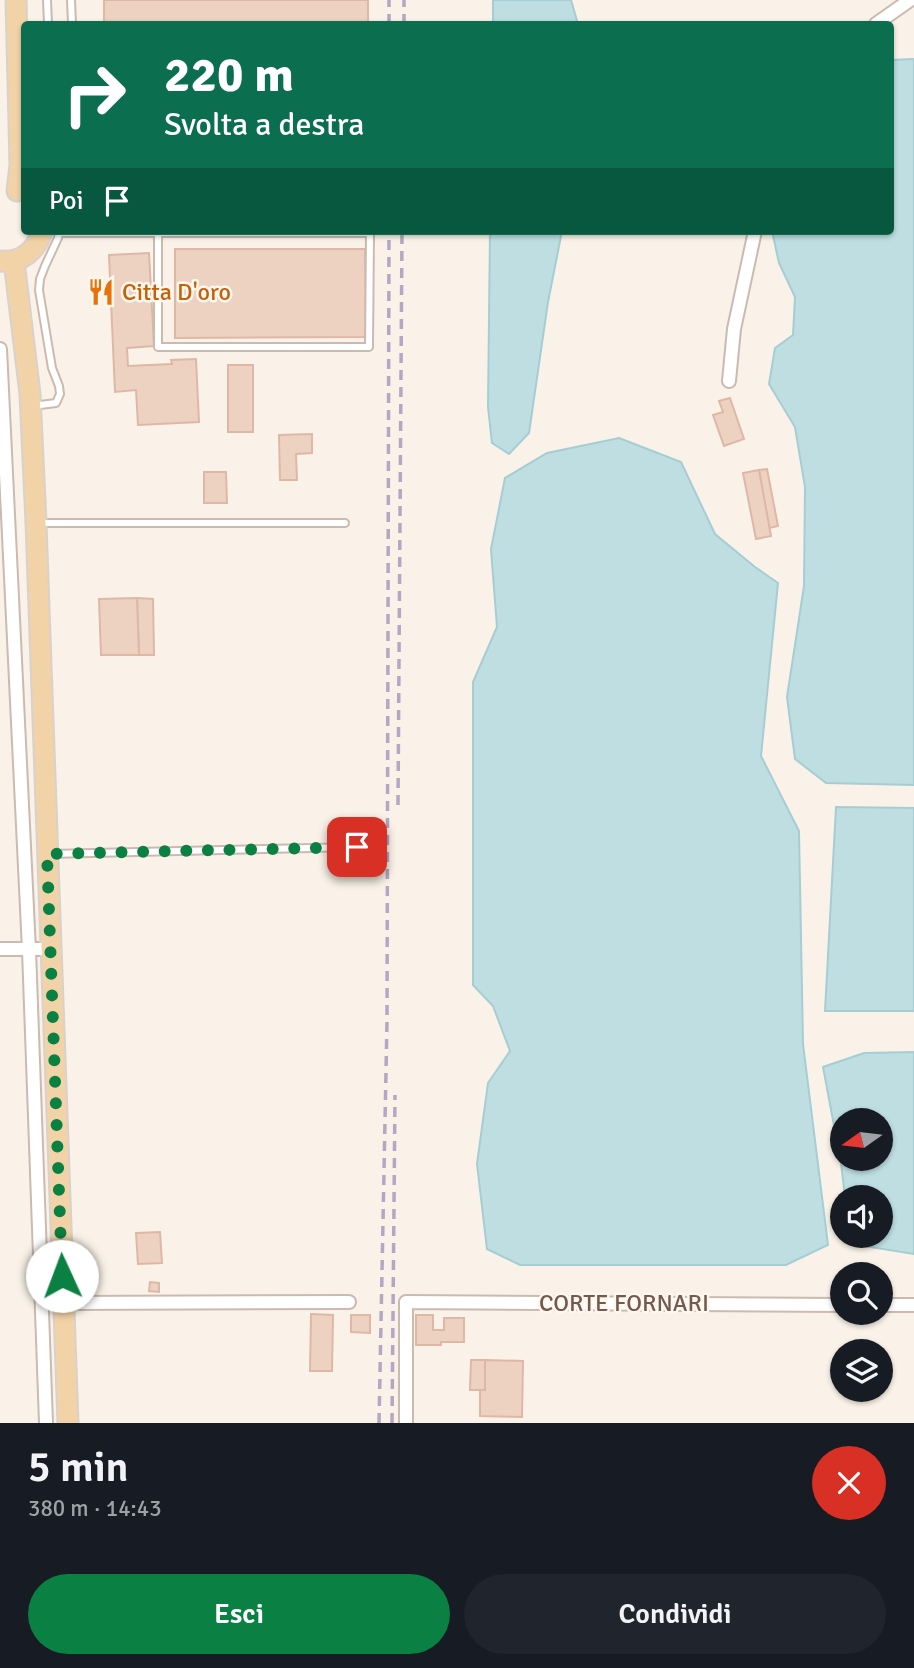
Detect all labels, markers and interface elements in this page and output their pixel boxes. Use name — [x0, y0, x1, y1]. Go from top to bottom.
text: 220 m — [164, 45, 294, 105]
icon: right — [49, 49, 140, 140]
text: Svolta a destra — [164, 105, 364, 144]
icon: arrive — [98, 182, 136, 220]
text: Poi — [49, 185, 84, 217]
restaurant icon: Citta D'oro — [86, 277, 116, 307]
place label: Citta D'oro — [122, 277, 231, 307]
pin — [327, 817, 387, 877]
icon: arrive — [338, 828, 376, 866]
north arrow — [830, 1108, 892, 1171]
map controls — [830, 1108, 893, 1402]
button: sound — [830, 1185, 893, 1248]
position arrow — [25, 1239, 99, 1313]
button: search — [830, 1262, 893, 1325]
street label: CORTE FORNARI — [539, 1288, 709, 1318]
button: layers — [830, 1339, 893, 1402]
text: 5 min — [28, 1442, 129, 1493]
button: close — [812, 1446, 886, 1520]
text: 380 m · 14:43 — [28, 1494, 162, 1523]
button: Esci — [28, 1574, 450, 1654]
button: Condividi — [464, 1574, 886, 1654]

